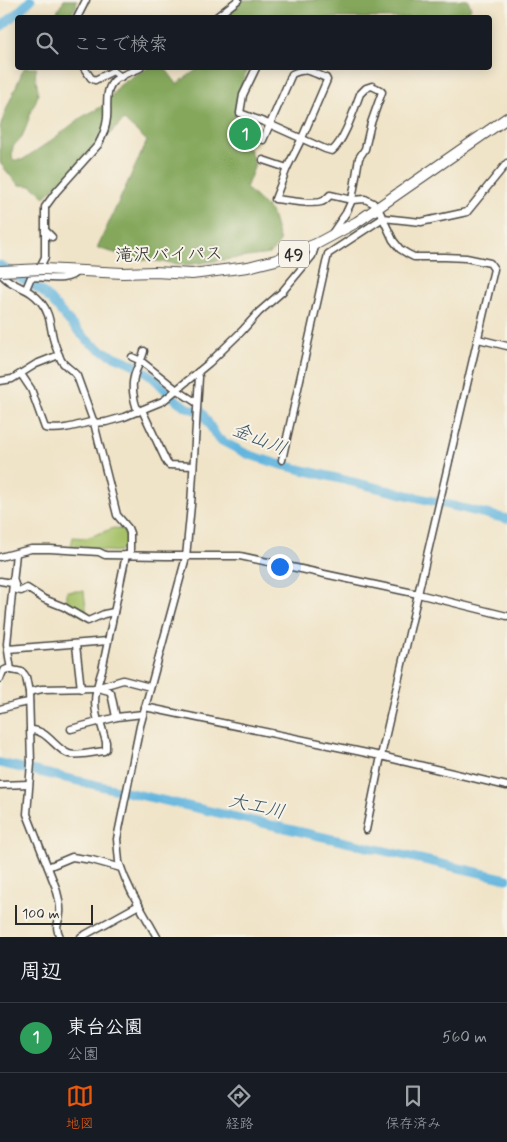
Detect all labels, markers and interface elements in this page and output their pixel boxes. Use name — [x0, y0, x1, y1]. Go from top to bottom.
search box — [15, 15, 492, 70]
icon: search — [33, 29, 61, 57]
text: ここで検索 — [73, 32, 168, 57]
pin: 1 — [229, 115, 261, 153]
road number: 49 — [279, 240, 309, 268]
street label: 滝沢バイパス — [115, 242, 223, 268]
water label: 金山川 — [228, 417, 291, 462]
your location — [267, 554, 293, 580]
water label: 大工川 — [226, 788, 287, 825]
scale bar — [15, 902, 92, 925]
text: 100 m — [22, 905, 60, 923]
text: 周辺 — [20, 958, 62, 986]
text: 東台公園 — [67, 1015, 143, 1040]
text: 1 — [32, 1027, 40, 1048]
text: 560 m — [442, 1027, 487, 1048]
text: 公園 — [67, 1044, 99, 1065]
tab: 地図 — [66, 1082, 94, 1133]
tab: 経路 — [225, 1082, 253, 1133]
tab: 保存済み — [385, 1082, 441, 1133]

